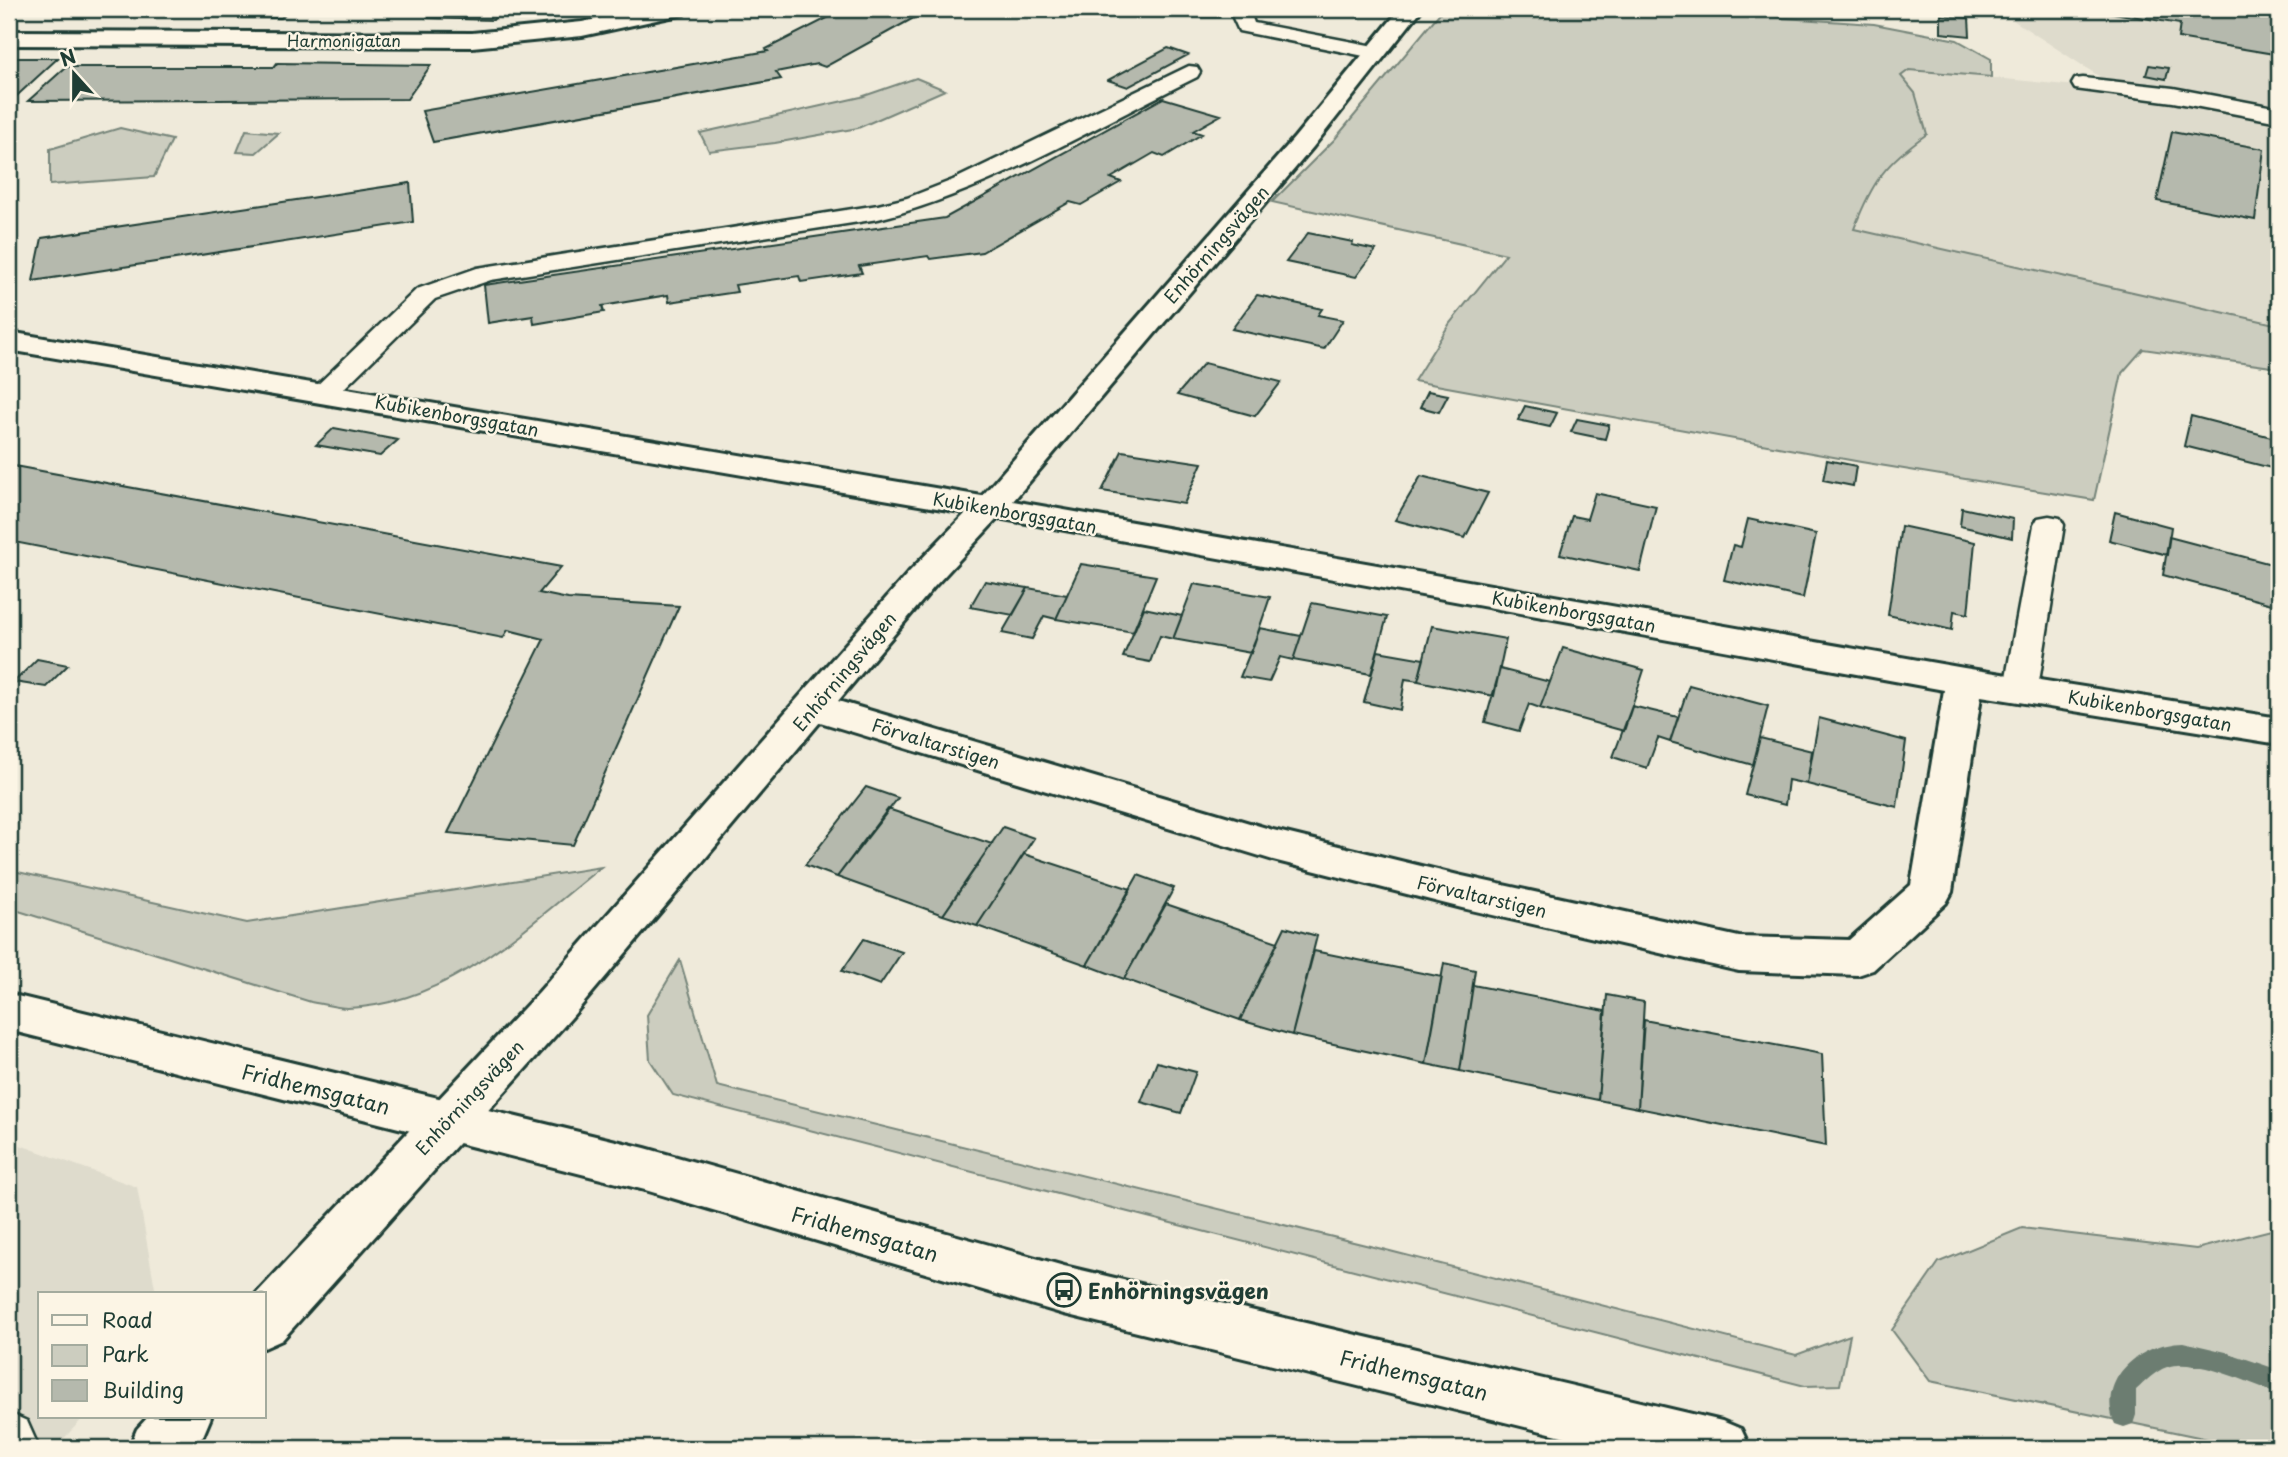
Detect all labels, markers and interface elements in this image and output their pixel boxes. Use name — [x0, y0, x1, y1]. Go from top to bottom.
street label: Harmonigatan — [287, 28, 401, 52]
north arrow — [38, 38, 108, 108]
text: N — [56, 41, 80, 73]
street label: Enhörningsvägen — [1157, 179, 1275, 309]
street label: Kubikenborgsgatan — [373, 387, 541, 443]
street label: Kubikenborgsgatan — [931, 484, 1099, 540]
street label: Kubikenborgsgatan — [1490, 583, 1658, 639]
street label: Enhörningsvägen — [786, 605, 902, 737]
street label: Kubikenborgsgatan — [2066, 682, 2234, 738]
street label: Förvaltarstigen — [869, 711, 1003, 775]
street label: Förvaltarstigen — [1414, 868, 1550, 924]
street label: Enhörningsvägen — [409, 1034, 529, 1160]
street label: Fridhemsgatan — [239, 1054, 393, 1122]
street label: Fridhemsgatan — [788, 1197, 942, 1269]
bus stop icon: Enhörningsvägen — [1045, 1271, 1083, 1309]
place label: Enhörningsvägen — [1088, 1274, 1269, 1306]
legend — [38, 1292, 266, 1418]
text: Road — [102, 1303, 153, 1335]
text: Park — [102, 1337, 149, 1369]
street label: Fridhemsgatan — [1337, 1340, 1491, 1408]
text: Building — [102, 1373, 184, 1405]

